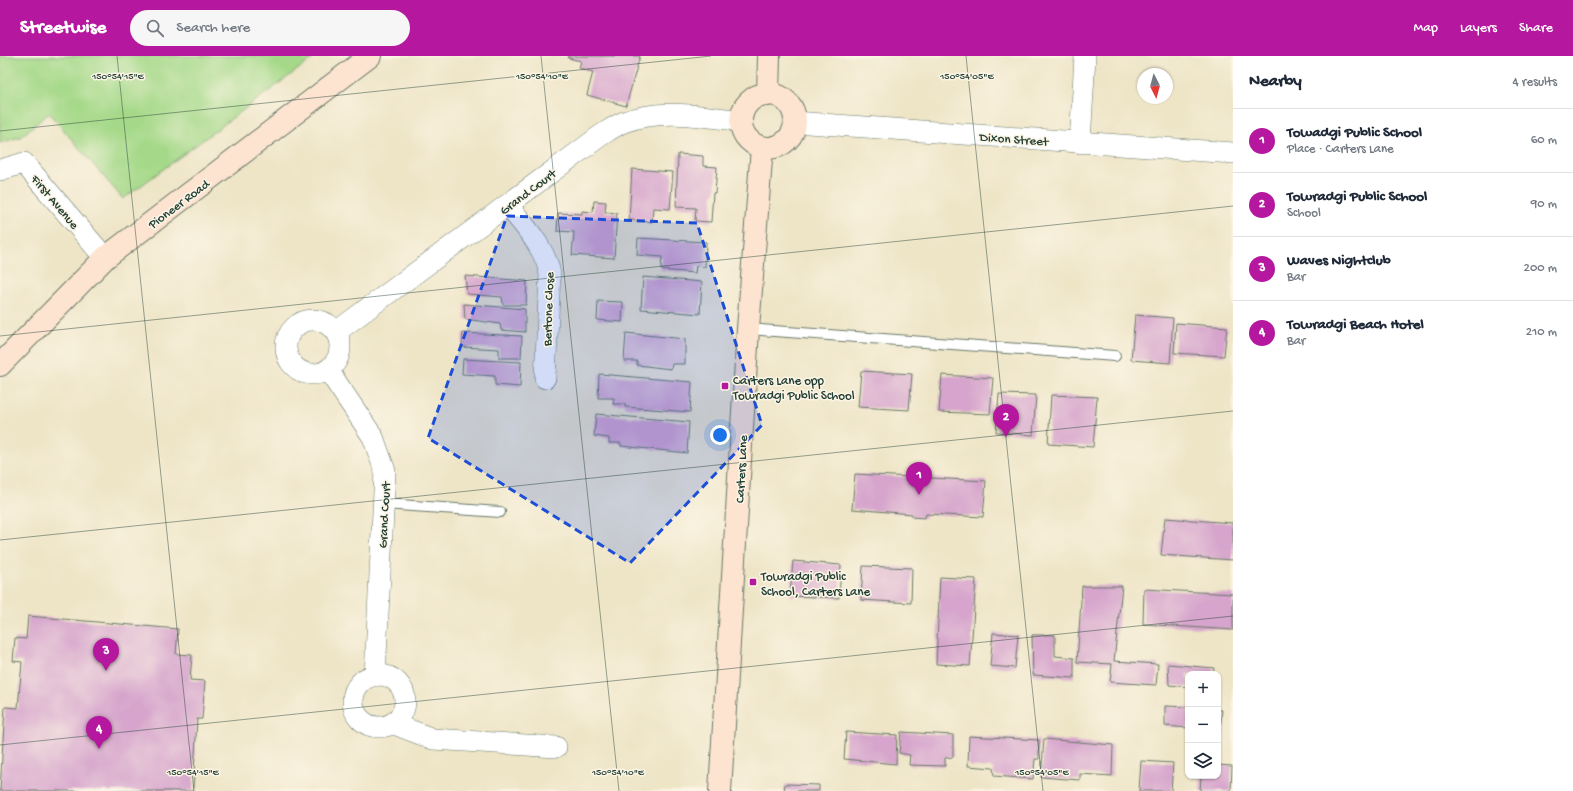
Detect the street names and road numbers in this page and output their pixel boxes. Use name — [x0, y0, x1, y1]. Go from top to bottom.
street label: Dixon Street — [978, 131, 1050, 150]
street label: Grand Court — [497, 166, 561, 219]
street label: First Avenue — [26, 172, 81, 233]
street label: Pioneer Road — [145, 176, 214, 233]
street label: Bertone Close — [541, 272, 558, 347]
street label: Carters Lane — [733, 434, 752, 504]
street label: Grand Court — [376, 480, 395, 549]

